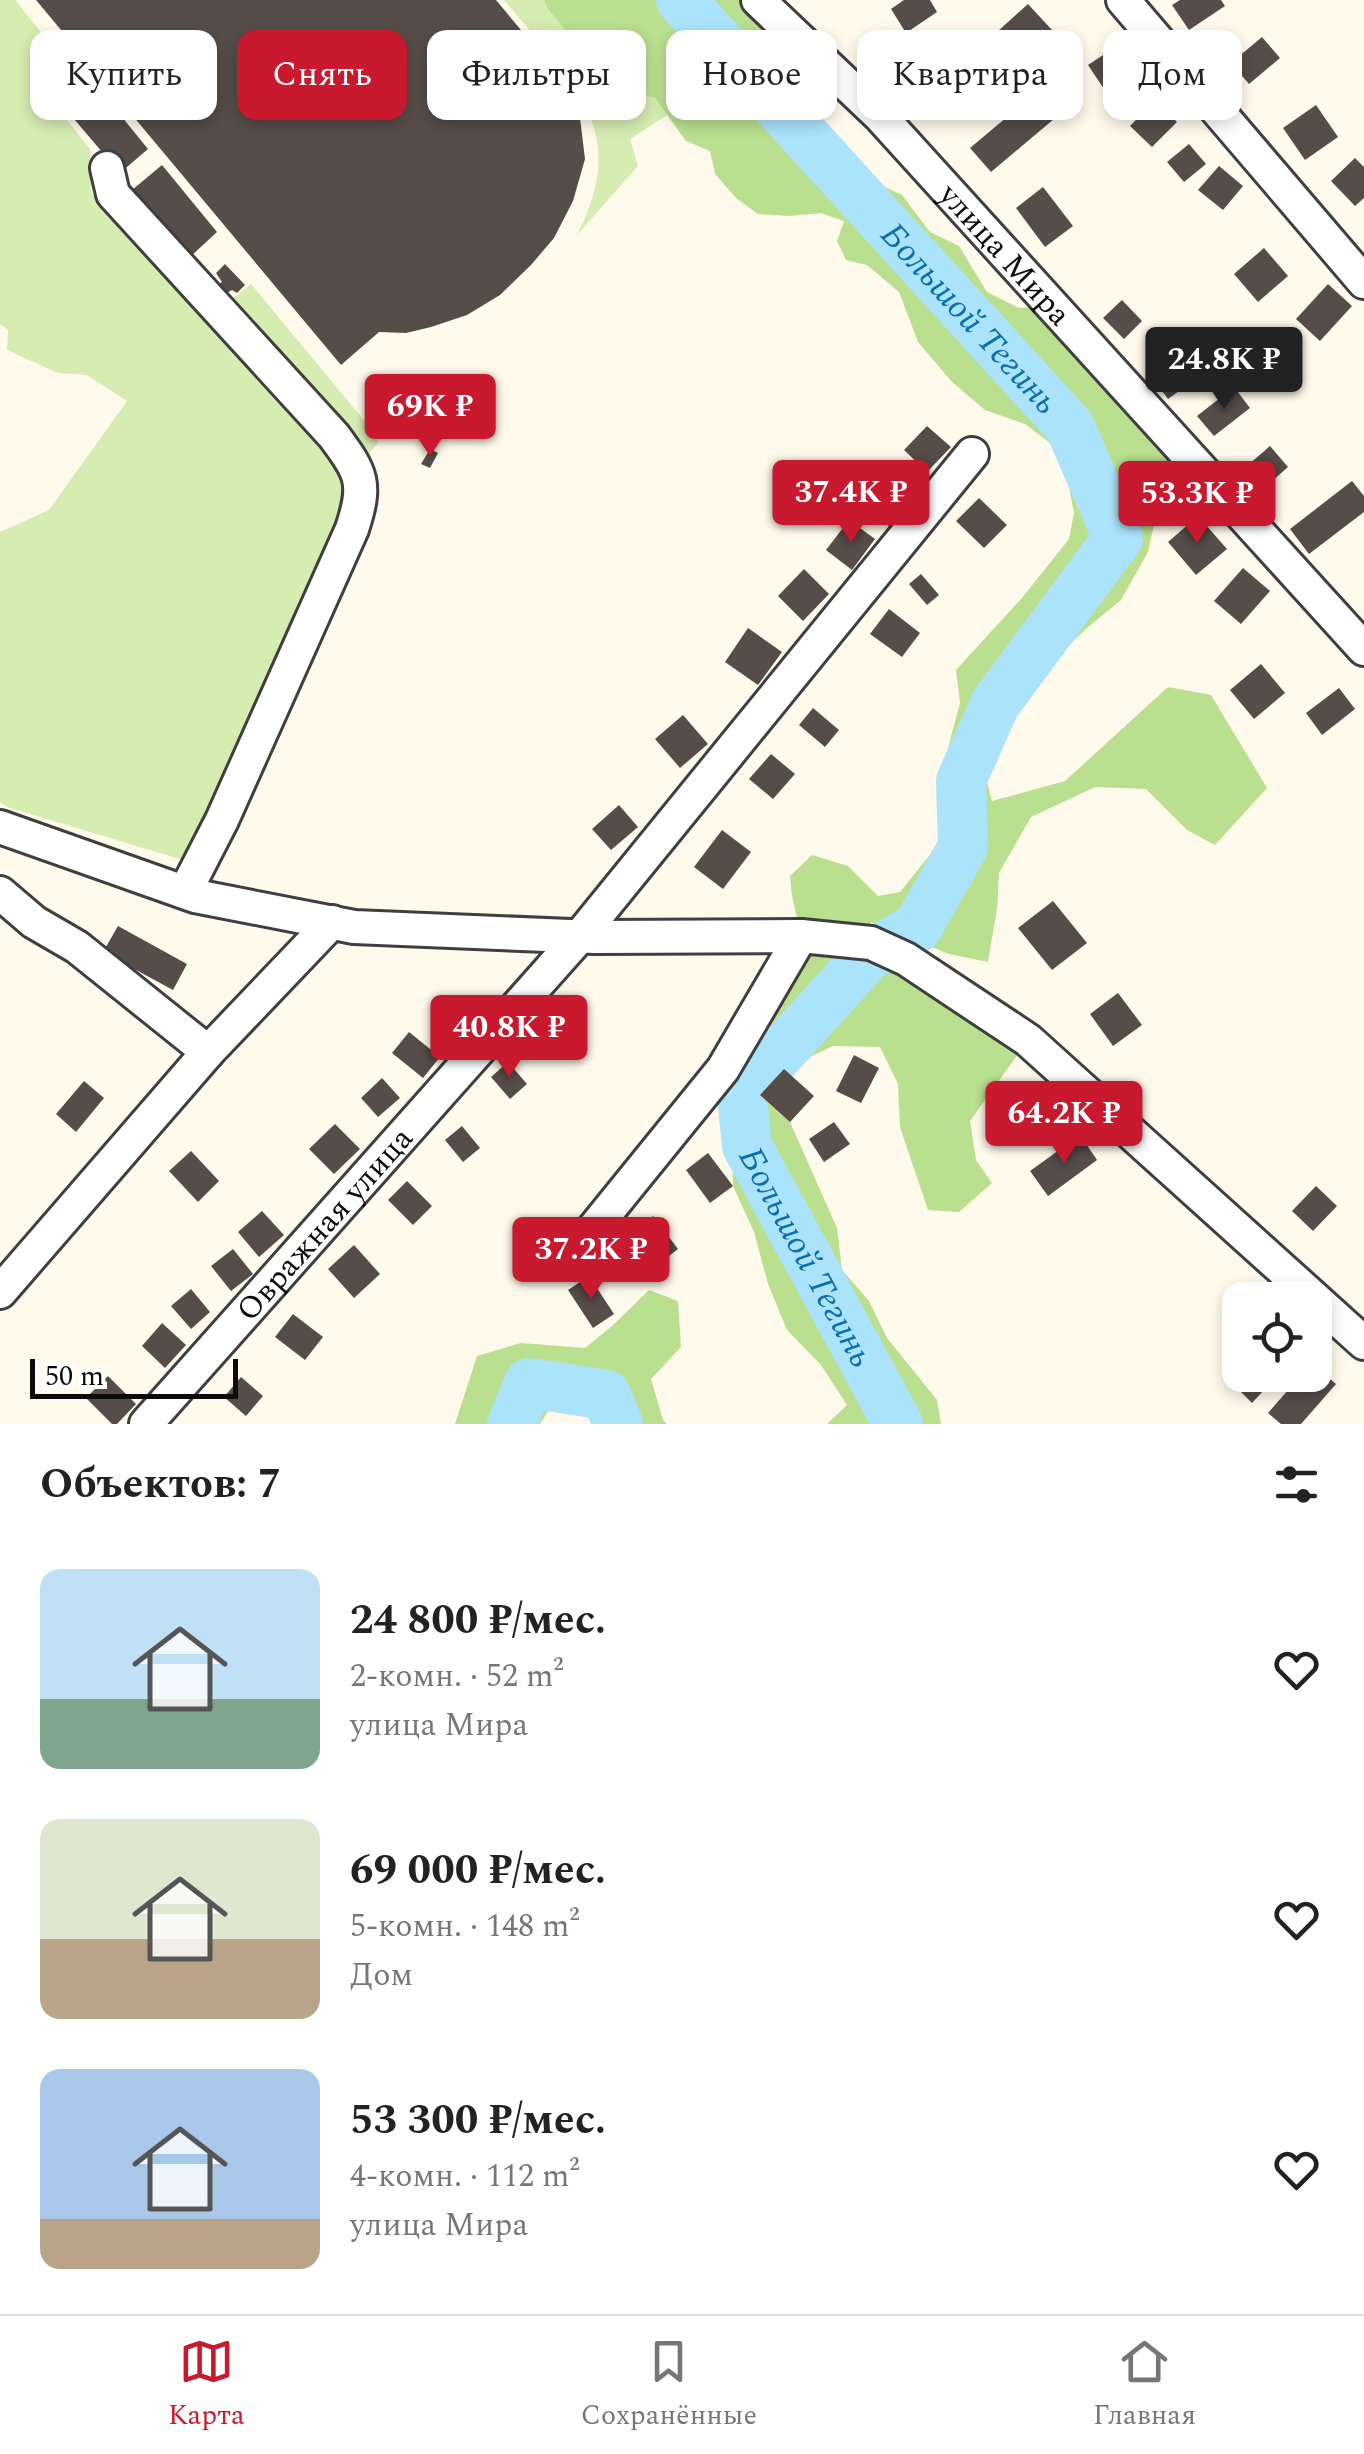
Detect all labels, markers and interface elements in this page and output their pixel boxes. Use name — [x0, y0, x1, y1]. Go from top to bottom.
chip: Купить — [30, 30, 217, 120]
chip: Снять — [237, 30, 407, 120]
chip: Фильтры — [427, 30, 646, 120]
chip: Новое — [666, 30, 837, 120]
chip: Квартира — [857, 30, 1083, 120]
chip: Дом — [1103, 30, 1242, 120]
street label: улица Мира — [926, 172, 1083, 338]
water label: Большой Тегинь — [867, 211, 1071, 427]
pin: 24.8K ₽ — [1132, 327, 1316, 412]
text: 24.8K ₽ — [1167, 335, 1281, 384]
pin: 69K ₽ — [360, 374, 500, 459]
text: 69K ₽ — [387, 382, 473, 431]
pin: 37.4K ₽ — [759, 460, 943, 545]
pin: 53.3K ₽ — [1105, 461, 1289, 546]
text: 37.4K ₽ — [794, 468, 908, 517]
text: 53.3K ₽ — [1140, 469, 1254, 518]
pin: 40.8K ₽ — [417, 995, 601, 1080]
text: 40.8K ₽ — [452, 1003, 566, 1052]
pin: 64.2K ₽ — [972, 1081, 1156, 1166]
text: 64.2K ₽ — [1007, 1089, 1121, 1138]
street label: Овражная улица — [225, 1116, 426, 1333]
water label: Большой Тегинь — [724, 1137, 888, 1378]
pin: 37.2K ₽ — [499, 1217, 683, 1302]
text: 37.2K ₽ — [534, 1225, 648, 1274]
map controls — [1222, 1282, 1332, 1392]
button: locate — [1222, 1282, 1332, 1392]
scale bar — [30, 1354, 238, 1398]
text: 50 m — [45, 1355, 104, 1398]
text: Объектов: 7 — [40, 1453, 281, 1516]
icon: filters — [1269, 1457, 1324, 1512]
text: 24 800 ₽/мес. — [350, 1589, 606, 1652]
icon: home — [120, 1609, 240, 1729]
icon: heart — [1269, 1642, 1324, 1697]
text: 2-комн. · 52 m² — [350, 1652, 564, 1701]
text: улица Мира — [350, 1701, 528, 1750]
text: 69 000 ₽/мес. — [350, 1839, 606, 1902]
icon: home — [120, 1859, 240, 1979]
icon: heart — [1269, 1892, 1324, 1947]
text: 5-комн. · 148 m² — [350, 1902, 580, 1951]
text: Дом — [350, 1951, 413, 2000]
text: 53 300 ₽/мес. — [350, 2089, 606, 2152]
icon: home — [120, 2109, 240, 2229]
icon: heart — [1269, 2142, 1324, 2197]
text: 4-комн. · 112 m² — [350, 2152, 580, 2201]
text: улица Мира — [350, 2201, 528, 2250]
tab: Карта — [168, 2334, 245, 2437]
tab: Сохранённые — [581, 2334, 757, 2437]
tab: Главная — [1093, 2334, 1196, 2437]

